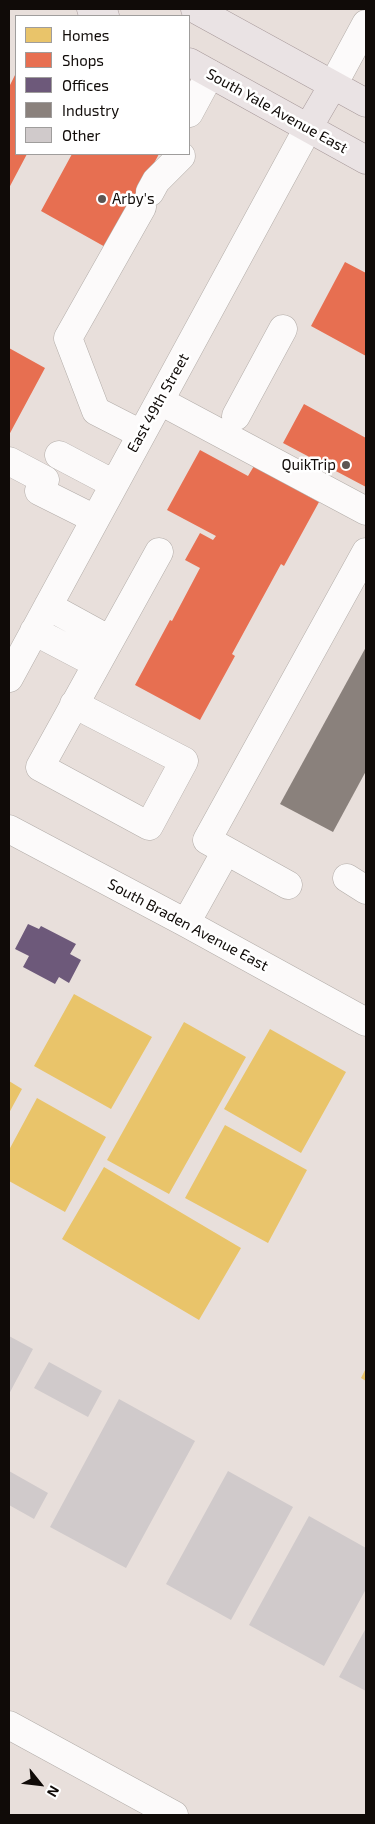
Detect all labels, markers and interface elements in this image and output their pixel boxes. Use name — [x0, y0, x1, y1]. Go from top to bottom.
legend — [15, 15, 190, 155]
text: Homes — [62, 26, 109, 44]
text: Shops — [62, 51, 104, 69]
street label: South Yale Avenue East — [203, 65, 351, 157]
text: Offices — [62, 76, 109, 94]
text: Industry — [62, 101, 119, 119]
text: Other — [62, 126, 101, 144]
place label: Arby's — [112, 190, 155, 208]
marker: Arby's — [96, 193, 108, 205]
street label: East 49th Street — [123, 350, 193, 456]
place label: QuikTrip — [282, 456, 336, 474]
marker: QuikTrip — [340, 459, 352, 471]
street label: South Braden Avenue East — [105, 875, 271, 975]
north arrow — [15, 1759, 65, 1809]
text: N — [44, 1783, 63, 1800]

